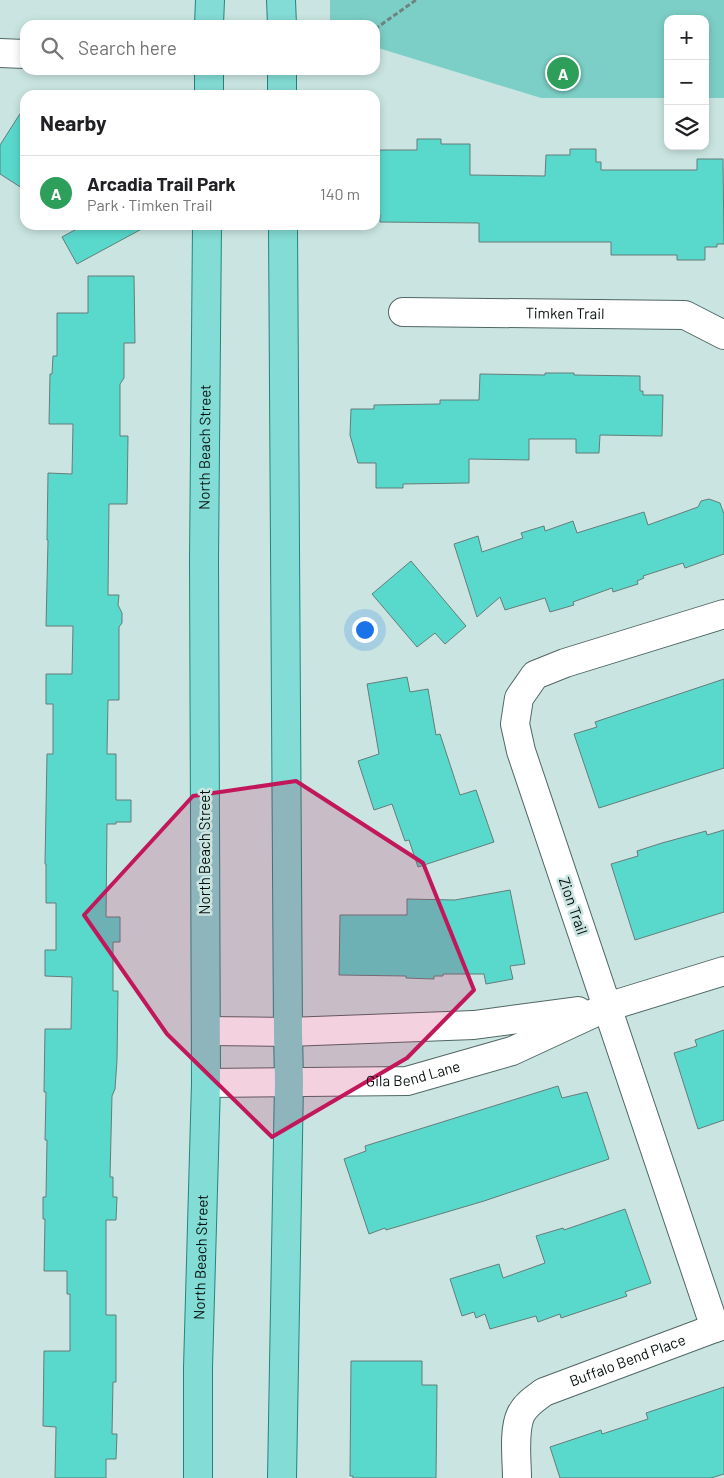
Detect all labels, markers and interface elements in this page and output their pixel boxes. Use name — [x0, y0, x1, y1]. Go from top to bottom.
map controls — [664, 15, 709, 150]
button: + — [664, 15, 709, 60]
search box — [20, 20, 380, 75]
icon: search — [38, 34, 66, 62]
text: Search here — [78, 36, 177, 59]
pin: A — [547, 54, 579, 92]
button: − — [664, 60, 709, 105]
button: layers — [664, 105, 709, 150]
text: Nearby — [40, 110, 106, 135]
text: Arcadia Trail Park — [87, 172, 236, 195]
text: A — [51, 184, 61, 203]
text: 140 m — [320, 184, 360, 203]
text: Park · Timken Trail — [87, 195, 212, 214]
street label: Timken Trail — [525, 303, 605, 322]
street label: North Beach Street — [194, 384, 214, 510]
your location — [352, 617, 378, 643]
street label: North Beach Street — [195, 789, 213, 915]
street label: Zion Trail — [556, 875, 592, 937]
street label: Gila Bend Lane — [366, 1056, 462, 1089]
street label: North Beach Street — [189, 1194, 211, 1320]
street label: Buffalo Bend Place — [567, 1330, 688, 1390]

